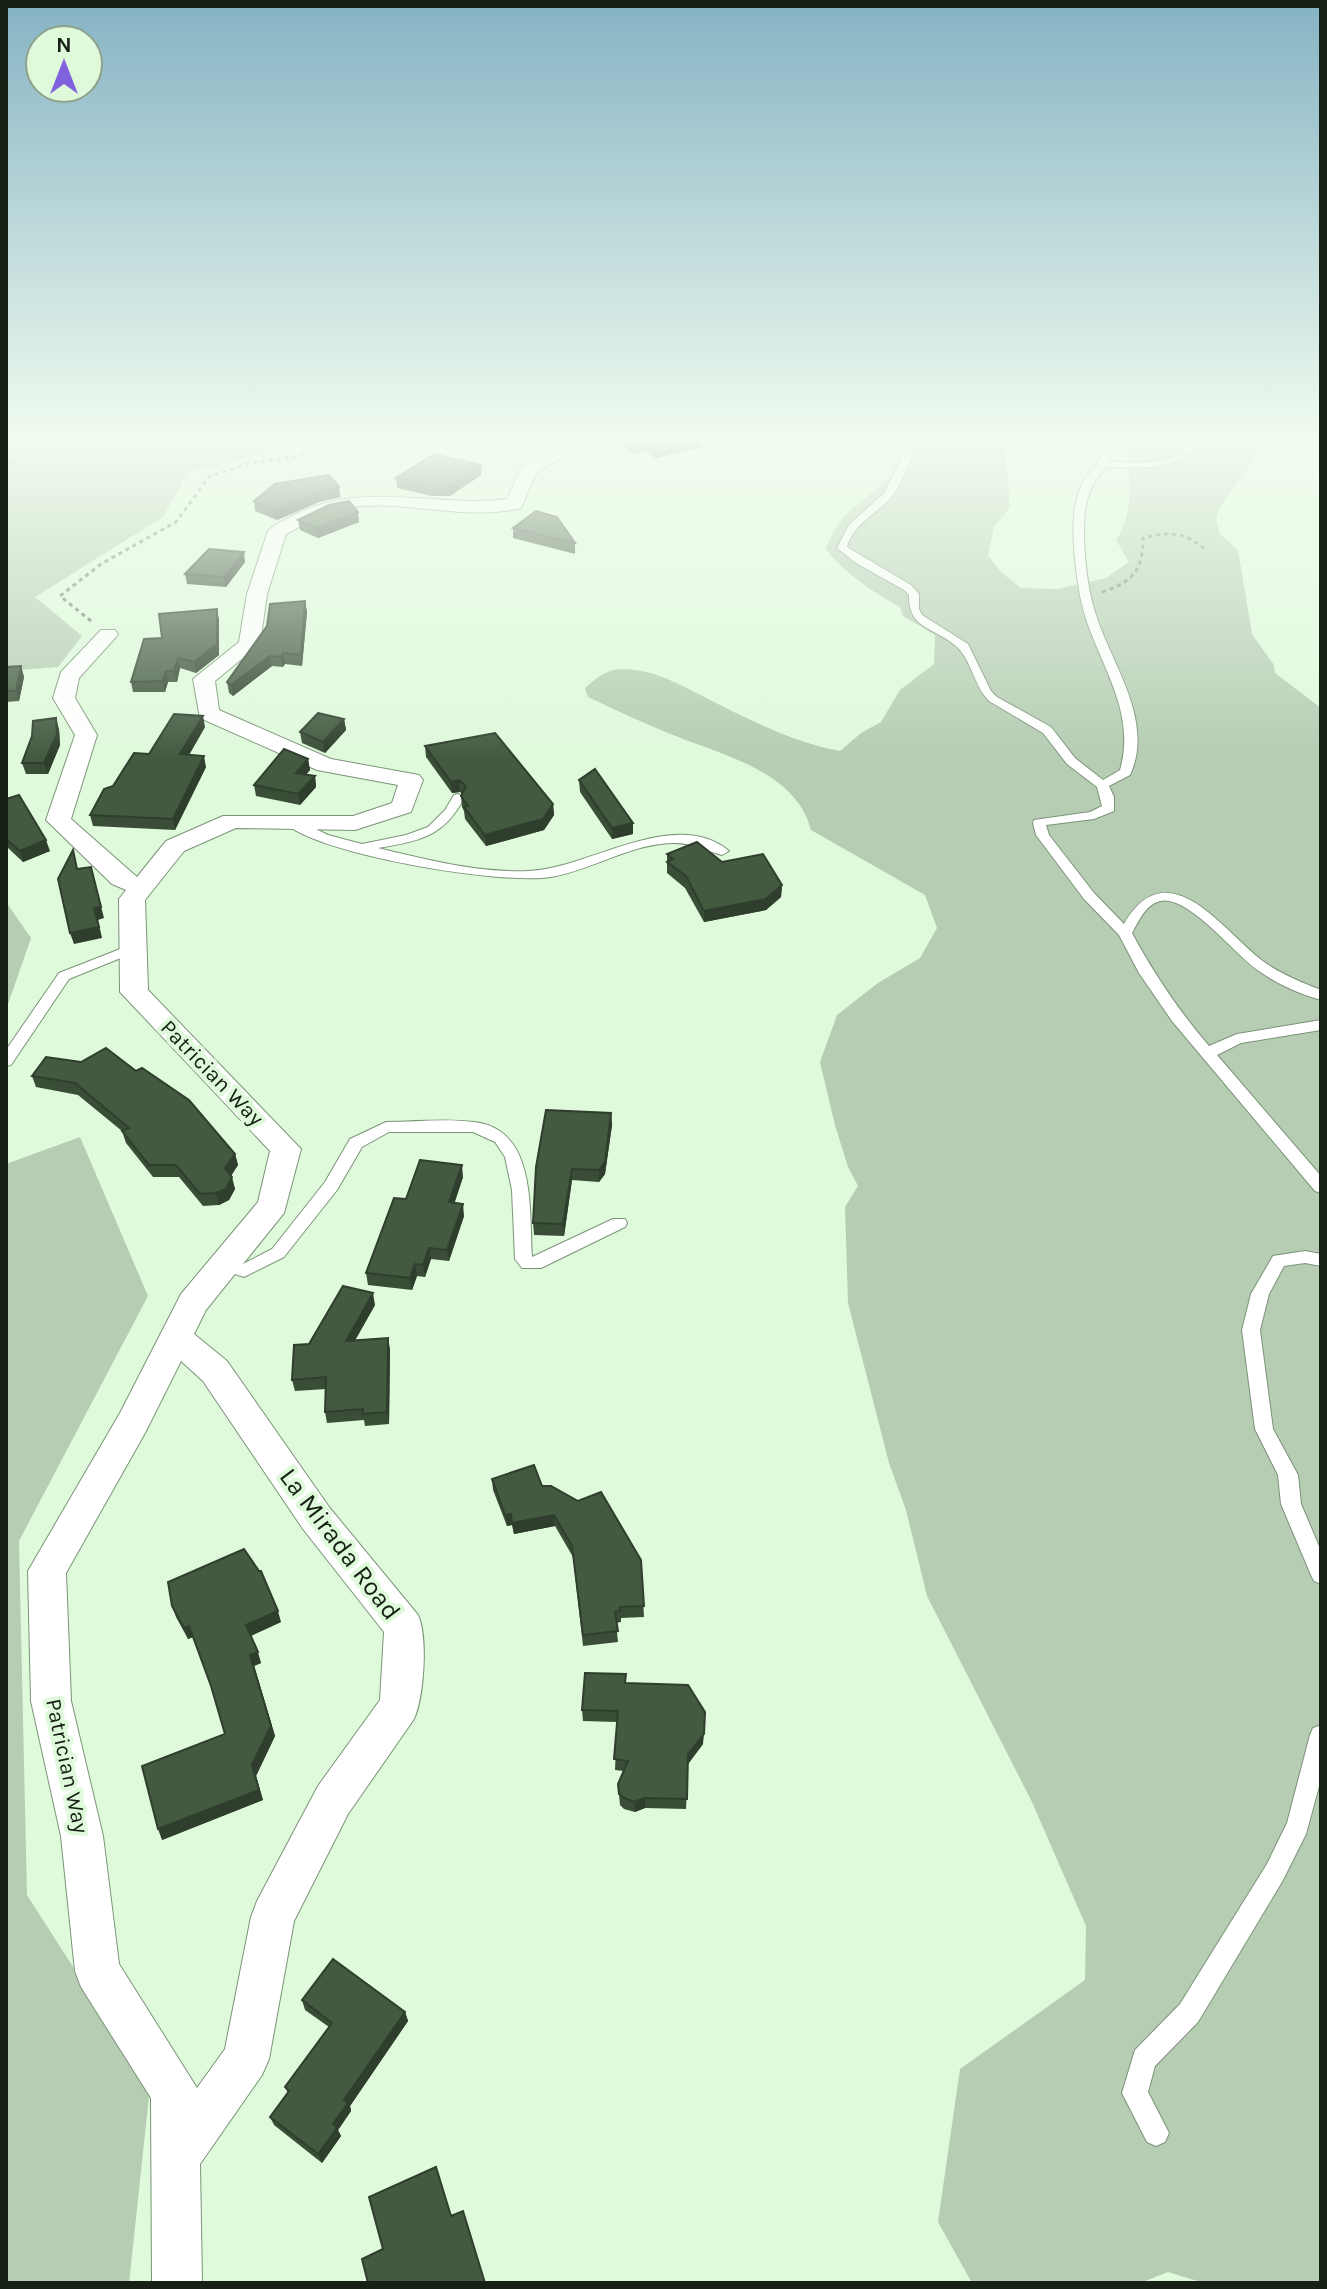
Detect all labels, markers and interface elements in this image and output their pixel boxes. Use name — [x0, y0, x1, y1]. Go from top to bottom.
north arrow — [24, 24, 104, 104]
text: N — [56, 32, 72, 58]
street label: Patrician Way — [155, 1015, 269, 1131]
street label: La Mirada Road — [273, 1462, 407, 1626]
street label: Patrician Way — [40, 1696, 94, 1836]

